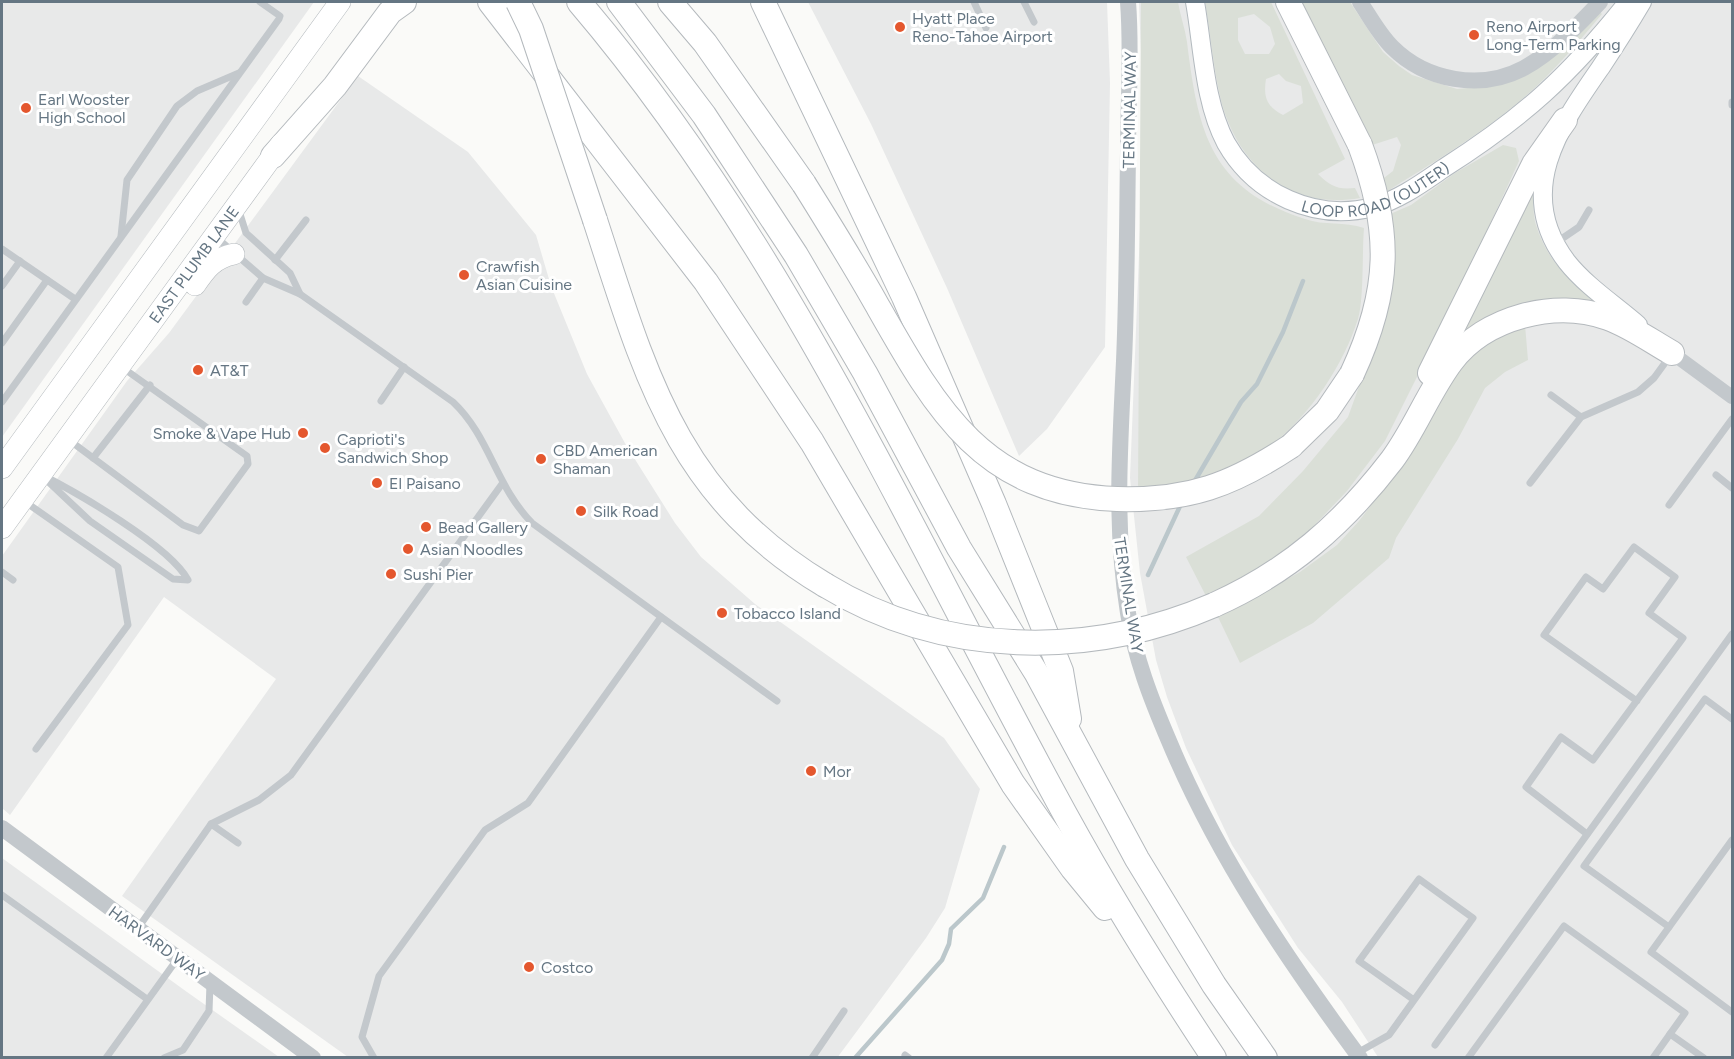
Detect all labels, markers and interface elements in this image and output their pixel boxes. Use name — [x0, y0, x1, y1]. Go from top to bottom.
place label: Hyatt Place Reno-Tahoe Airport — [912, 9, 1053, 46]
place label: Reno Airport Long-Term Parking — [1486, 17, 1621, 54]
marker: Hyatt Place Reno-Tahoe Airport — [893, 20, 907, 34]
marker: Reno Airport Long-Term Parking — [1467, 28, 1481, 42]
street label: TERMINAL WAY — [1119, 51, 1140, 169]
place label: Earl Wooster High School — [38, 90, 130, 127]
marker: Earl Wooster High School — [19, 101, 33, 115]
street label: LOOP ROAD (OUTER) — [1299, 158, 1453, 221]
street label: EAST PLUMB LANE — [145, 202, 243, 327]
place label: Crawfish Asian Cuisine — [476, 257, 572, 294]
marker: Crawfish Asian Cuisine — [457, 268, 471, 282]
place label: AT&T — [210, 361, 249, 380]
marker: AT&T — [191, 363, 205, 377]
place label: Smoke & Vape Hub — [153, 424, 291, 443]
marker: Smoke & Vape Hub — [296, 426, 310, 440]
place label: Caprioti's Sandwich Shop — [337, 430, 449, 467]
marker: Caprioti's Sandwich Shop — [318, 441, 332, 455]
place label: CBD American Shaman — [553, 441, 657, 478]
marker: CBD American Shaman — [534, 452, 548, 466]
place label: El Paisano — [389, 474, 461, 493]
marker: El Paisano — [370, 476, 384, 490]
place label: Silk Road — [593, 502, 659, 521]
marker: Silk Road — [574, 504, 588, 518]
place label: Bead Gallery — [438, 518, 529, 537]
marker: Bead Gallery — [419, 520, 433, 534]
street label: TERMINAL WAY — [1110, 536, 1147, 655]
place label: Asian Noodles — [420, 540, 523, 559]
marker: Asian Noodles — [401, 542, 415, 556]
place label: Sushi Pier — [403, 565, 474, 584]
marker: Sushi Pier — [384, 567, 398, 581]
place label: Tobacco Island — [734, 604, 841, 623]
marker: Tobacco Island — [715, 606, 729, 620]
place label: Mor — [823, 762, 852, 781]
marker: Mor — [804, 764, 818, 778]
street label: HARVARD WAY — [105, 902, 209, 985]
place label: Costco — [541, 958, 593, 977]
marker: Costco — [522, 960, 536, 974]

